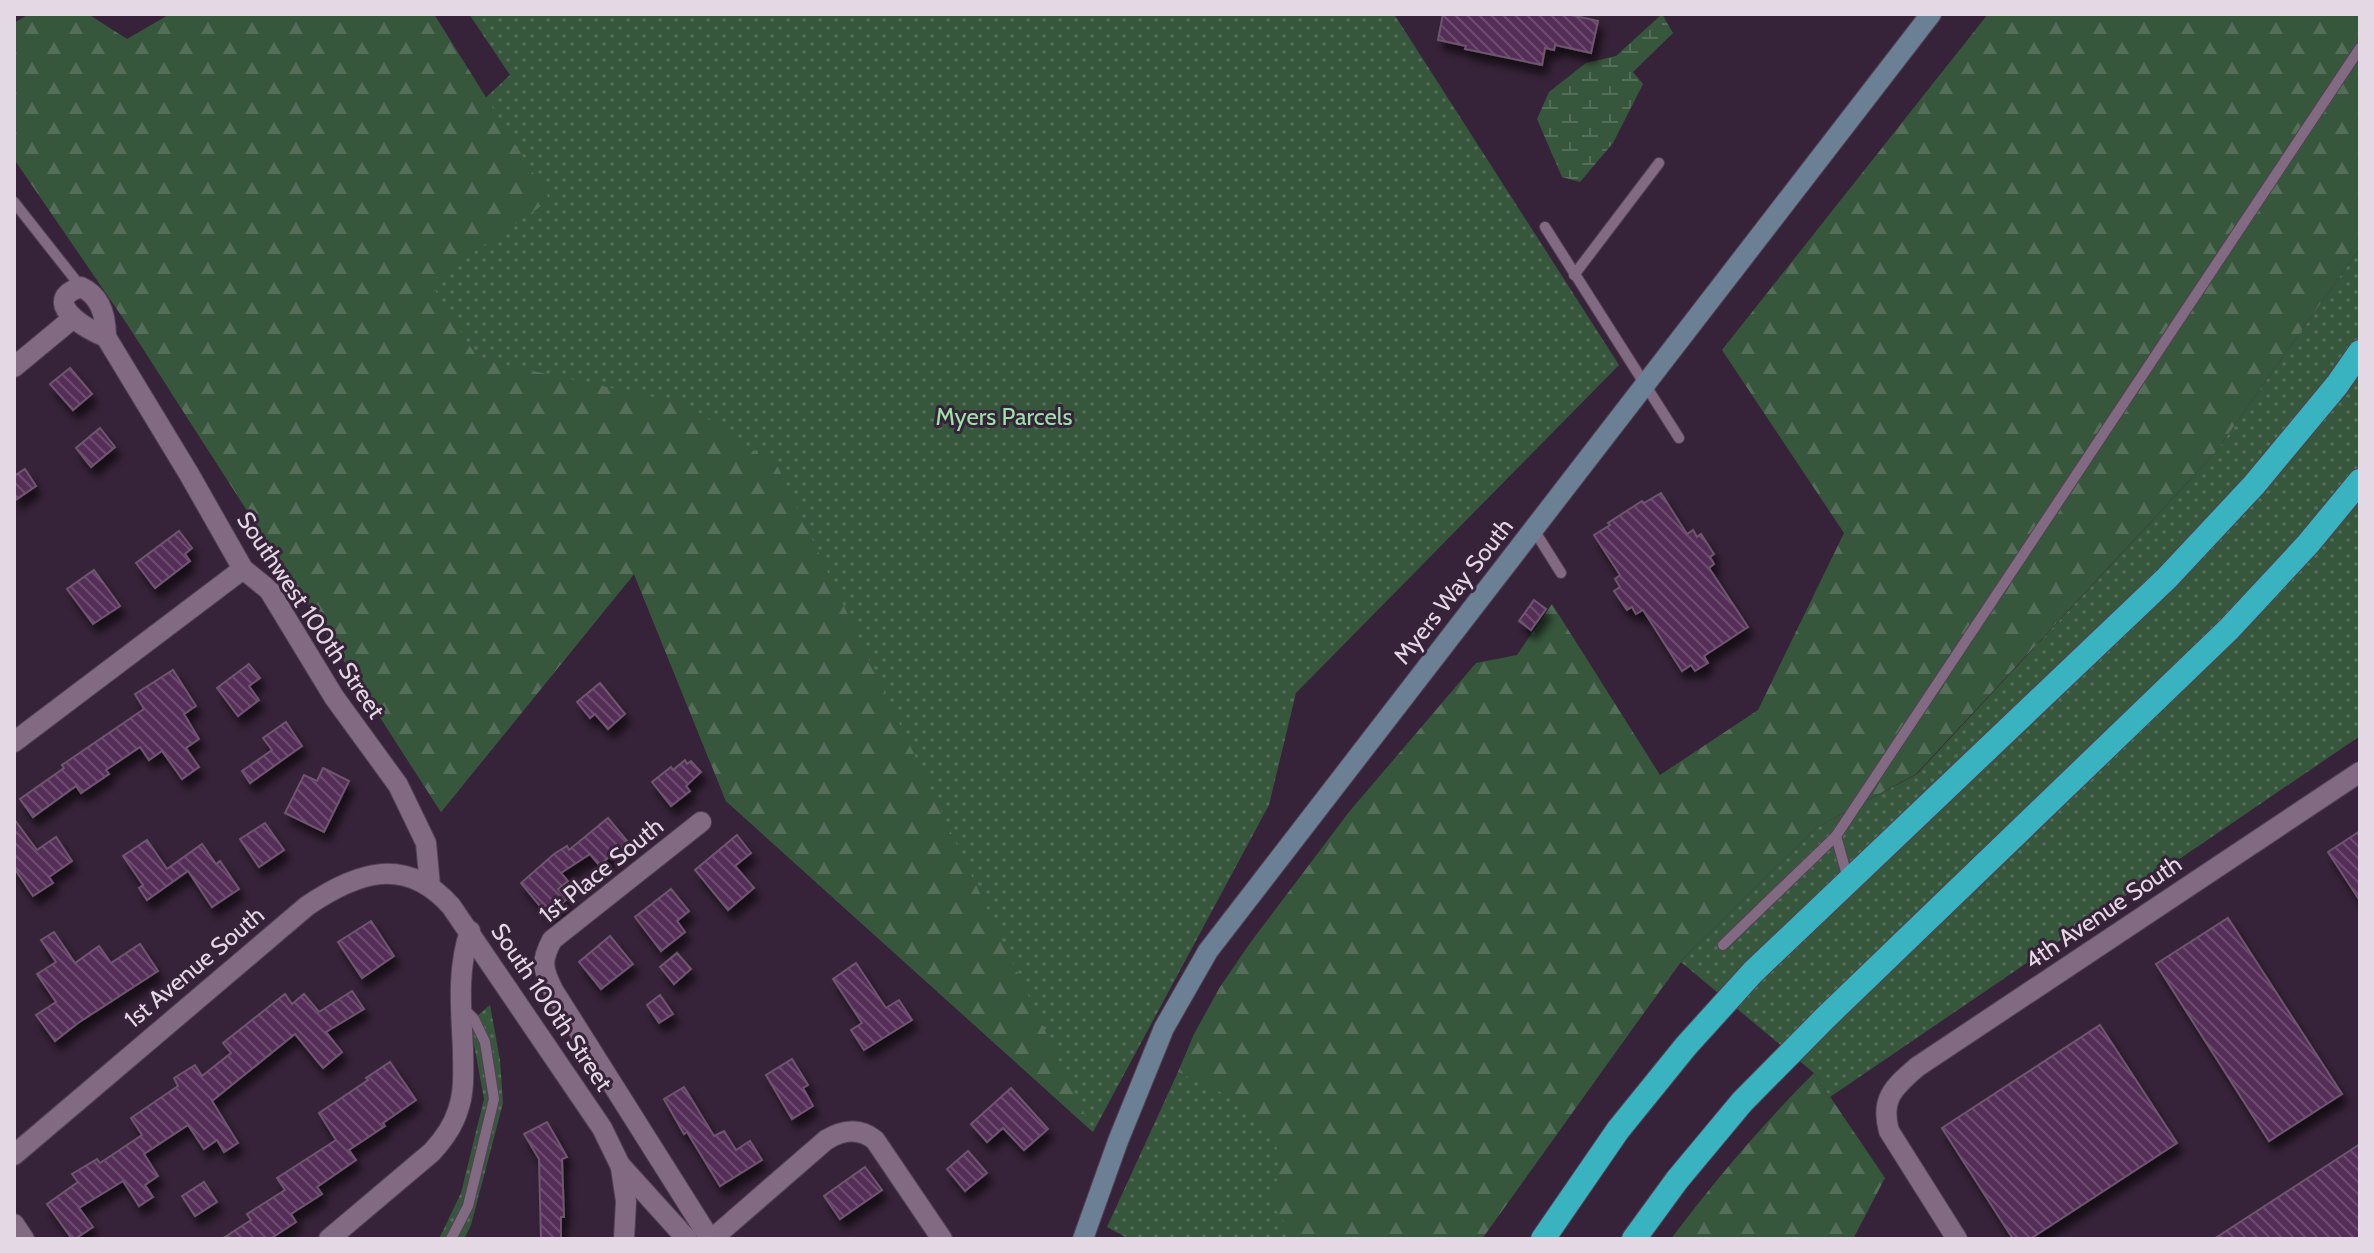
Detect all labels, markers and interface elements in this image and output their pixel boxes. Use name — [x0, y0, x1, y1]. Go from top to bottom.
park label: Myers Parcels — [936, 402, 1072, 431]
street label: Southwest 100th Street — [231, 506, 391, 724]
street label: Myers Way South — [1387, 512, 1519, 670]
street label: 1st Place South — [533, 811, 669, 929]
street label: 4th Avenue South — [2019, 849, 2187, 975]
street label: 1st Avenue South — [118, 900, 270, 1034]
street label: South 100th Street — [485, 918, 619, 1096]

